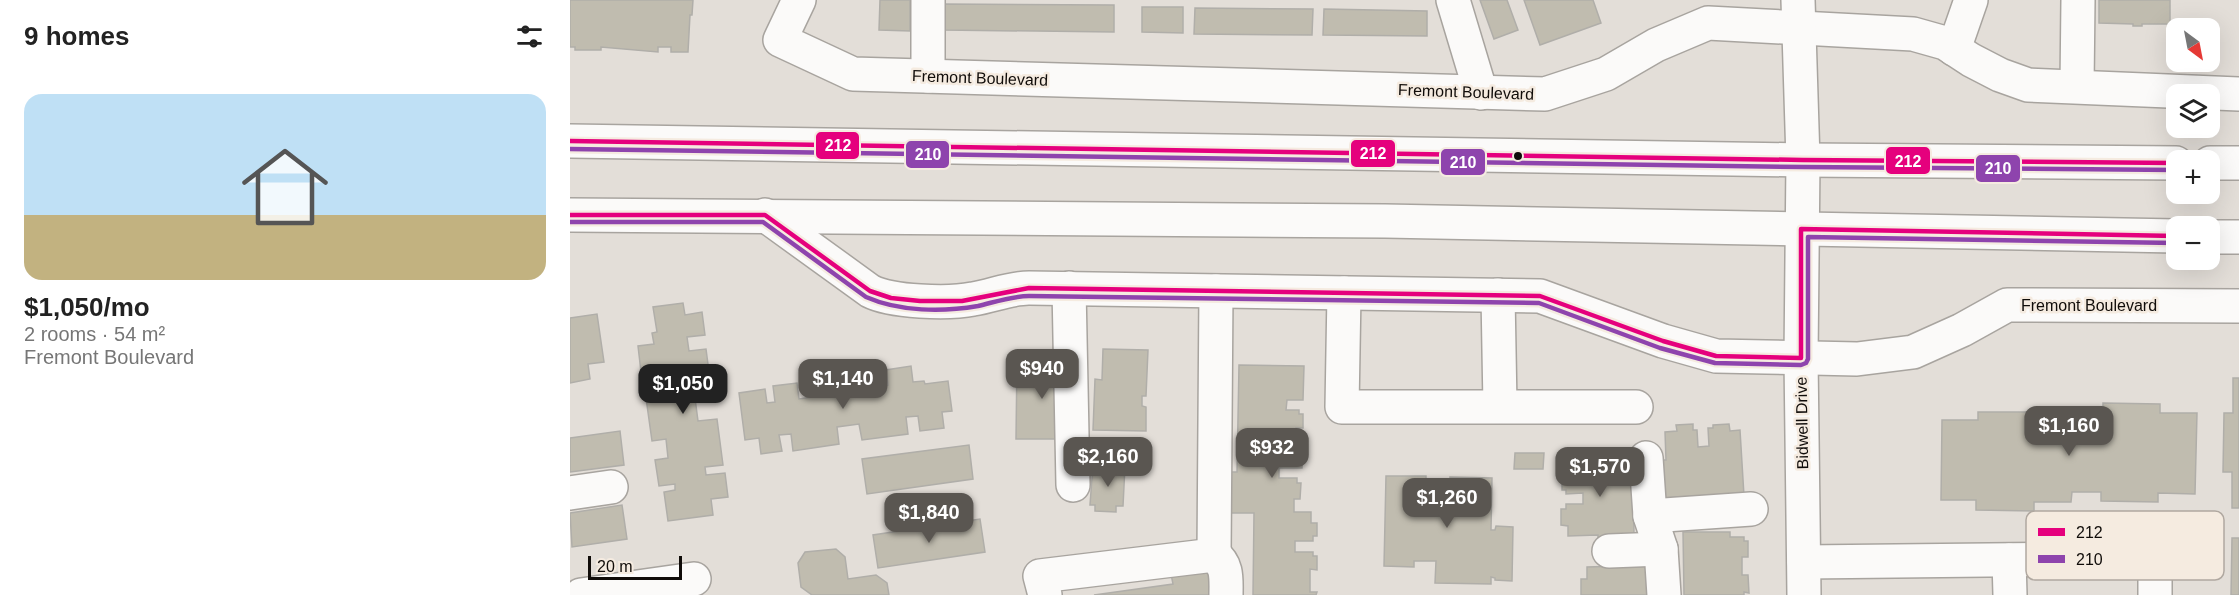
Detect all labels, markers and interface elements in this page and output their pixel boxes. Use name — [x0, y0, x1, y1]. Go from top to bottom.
north arrow — [2166, 18, 2220, 72]
map controls — [2166, 18, 2220, 270]
icon: filters — [513, 20, 546, 53]
text: 9 homes — [24, 21, 130, 51]
street label: Fremont Boulevard — [912, 67, 1048, 89]
street label: Fremont Boulevard — [1398, 81, 1534, 103]
button: layers — [2166, 84, 2220, 138]
line badge: 212 — [815, 131, 860, 160]
icon: home — [231, 133, 339, 241]
text: 212 — [825, 137, 851, 154]
line badge: 212 — [1350, 139, 1396, 168]
line badge: 210 — [905, 140, 950, 169]
text: 212 — [1360, 145, 1386, 162]
text: 210 — [915, 146, 941, 163]
line badge: 212 — [1885, 146, 1931, 175]
line badge: 210 — [1440, 148, 1486, 176]
unlabelled marker — [1512, 150, 1524, 162]
button: + — [2166, 150, 2220, 204]
text: 212 — [1895, 153, 1921, 170]
text: 210 — [1450, 154, 1476, 171]
line badge: 210 — [1975, 154, 2021, 183]
text: 210 — [1985, 160, 2011, 177]
button: − — [2166, 216, 2220, 270]
text: $1,050/mo — [24, 292, 150, 322]
street label: Fremont Boulevard — [2021, 297, 2157, 314]
text: 2 rooms · 54 m² — [24, 323, 165, 345]
text: Fremont Boulevard — [24, 346, 194, 368]
pin: $940 — [1006, 349, 1078, 400]
text: $940 — [1020, 357, 1064, 379]
pin: $1,140 — [794, 359, 892, 410]
pin: $1,050 — [634, 364, 732, 415]
text: $1,140 — [812, 367, 874, 389]
text: $1,050 — [652, 372, 714, 394]
street label: Bidwell Drive — [1793, 377, 1811, 469]
pin: $1,160 — [2020, 406, 2118, 457]
text: $1,160 — [2038, 414, 2100, 436]
pin: $932 — [1236, 428, 1308, 479]
text: $932 — [1250, 436, 1294, 458]
pin: $2,160 — [1059, 437, 1157, 488]
text: $2,160 — [1077, 445, 1139, 467]
pin: $1,570 — [1551, 447, 1649, 498]
text: $1,570 — [1569, 455, 1631, 477]
pin: $1,260 — [1398, 478, 1496, 529]
text: $1,260 — [1416, 486, 1478, 508]
pin: $1,840 — [880, 493, 978, 544]
text: $1,840 — [898, 501, 960, 523]
legend — [2026, 511, 2224, 580]
text: 212 — [2076, 524, 2103, 541]
text: 210 — [2076, 551, 2103, 568]
scale bar — [588, 553, 682, 580]
text: 20 m — [597, 558, 633, 575]

